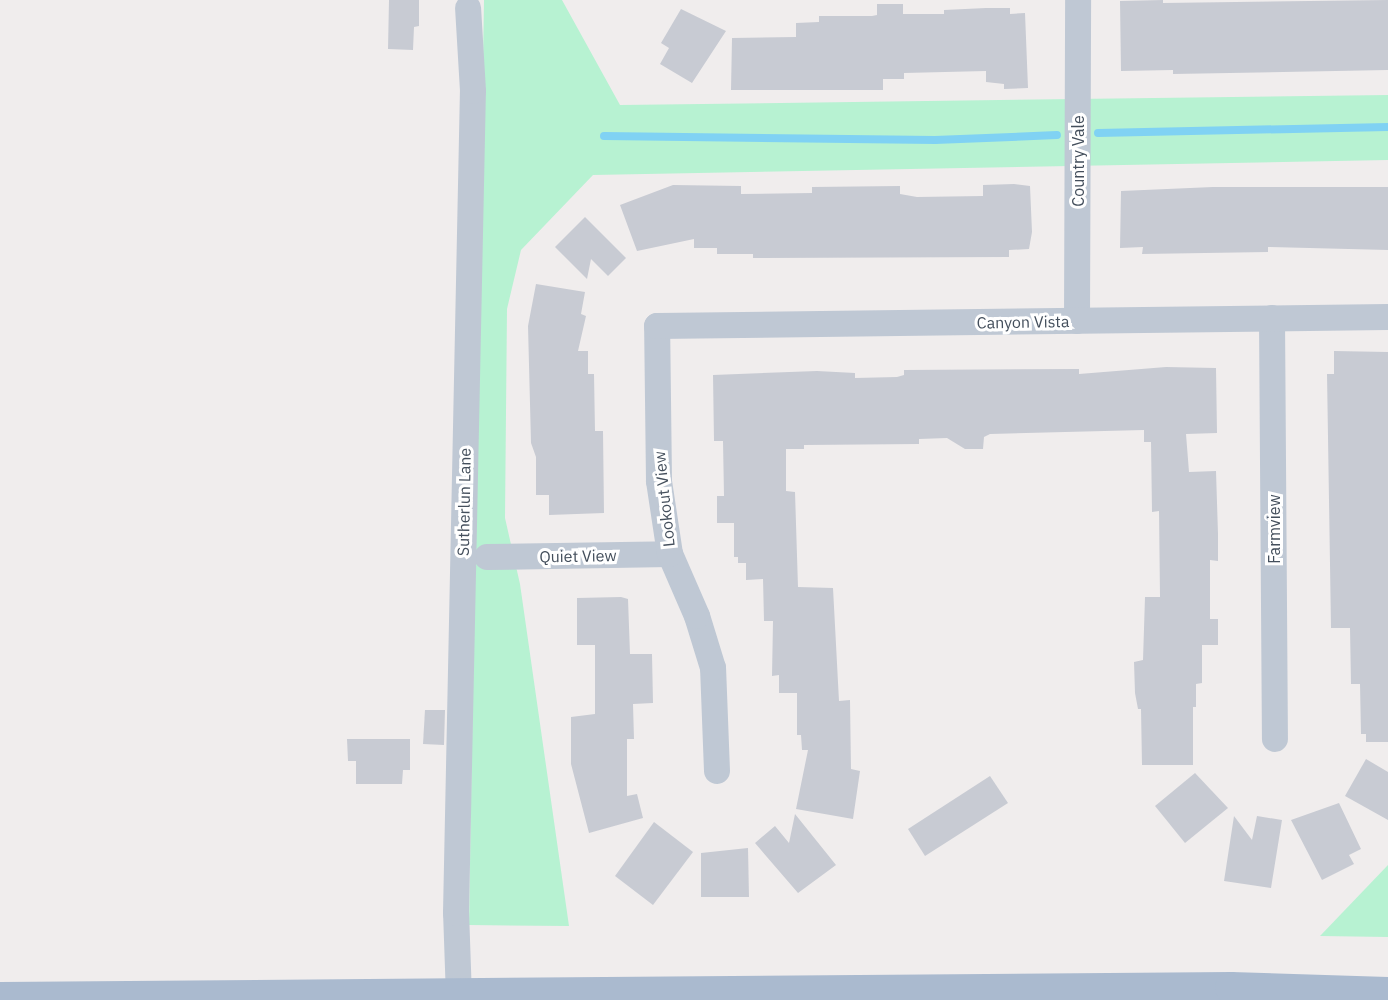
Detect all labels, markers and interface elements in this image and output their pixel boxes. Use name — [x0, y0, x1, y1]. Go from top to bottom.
street label: Country Vale — [1068, 115, 1088, 207]
street label: Canyon Vista — [976, 312, 1070, 332]
street label: Sutherlun Lane — [453, 448, 475, 556]
street label: Lookout View — [649, 450, 679, 548]
street label: Farmview — [1264, 494, 1284, 564]
street label: Quiet View — [539, 546, 617, 566]

